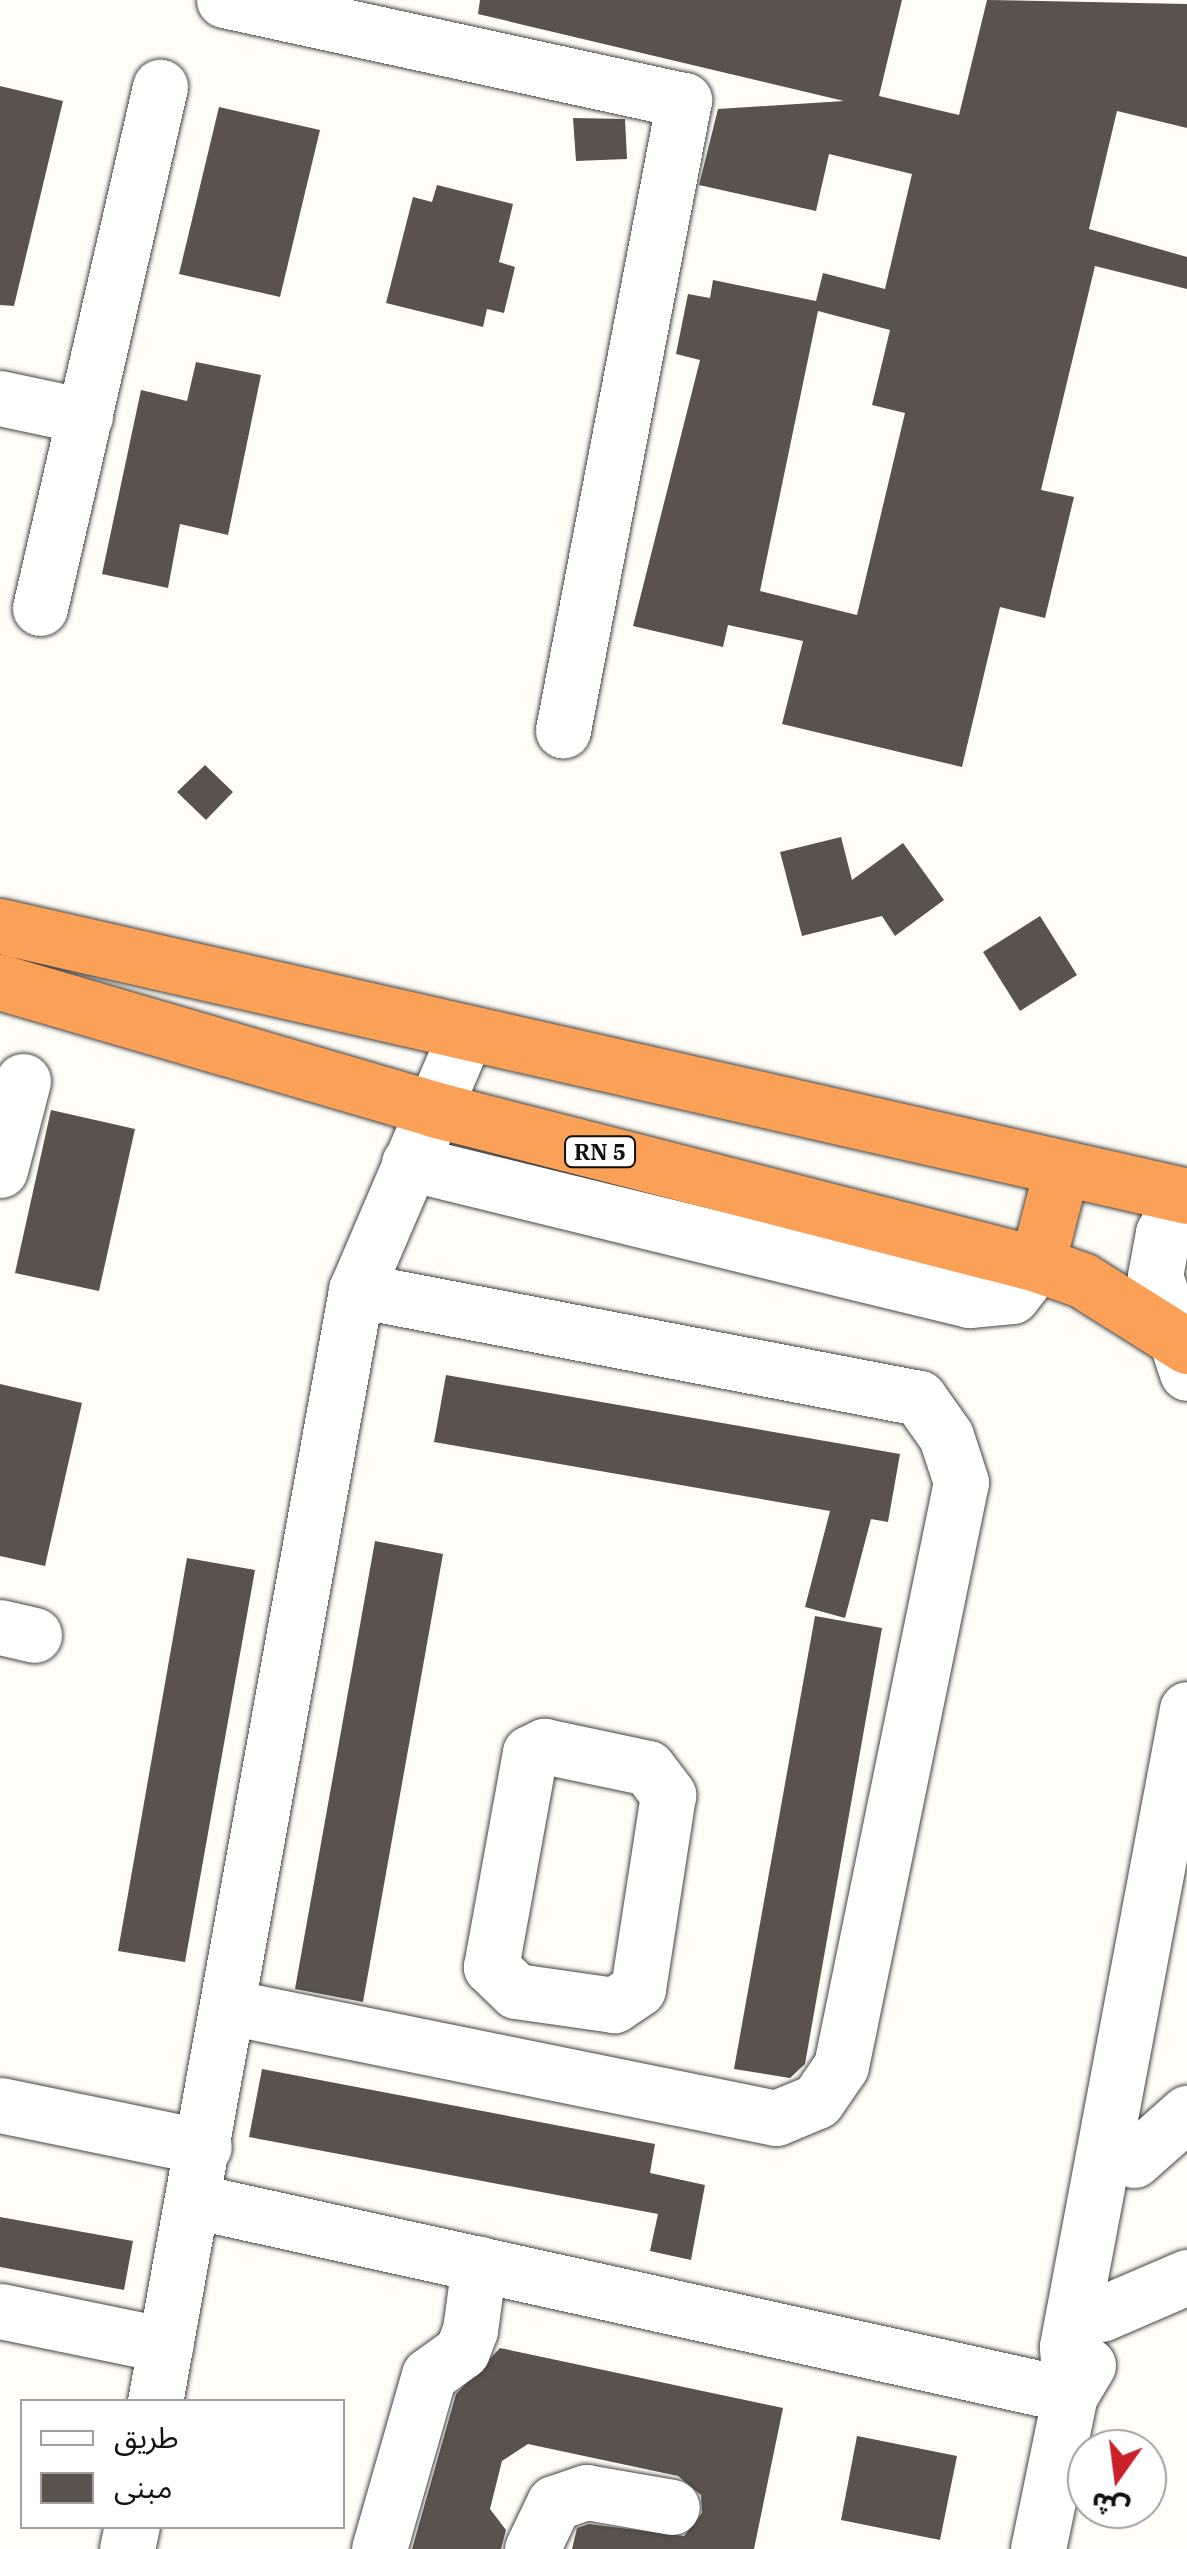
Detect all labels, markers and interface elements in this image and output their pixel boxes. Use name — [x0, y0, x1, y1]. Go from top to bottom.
road number: RN 5 — [562, 1135, 638, 1169]
legend — [20, 2399, 345, 2529]
text: طريق — [114, 2417, 179, 2456]
north arrow — [1067, 2429, 1167, 2529]
text: مبنى — [114, 2467, 172, 2506]
text: ش — [1087, 2484, 1133, 2529]

